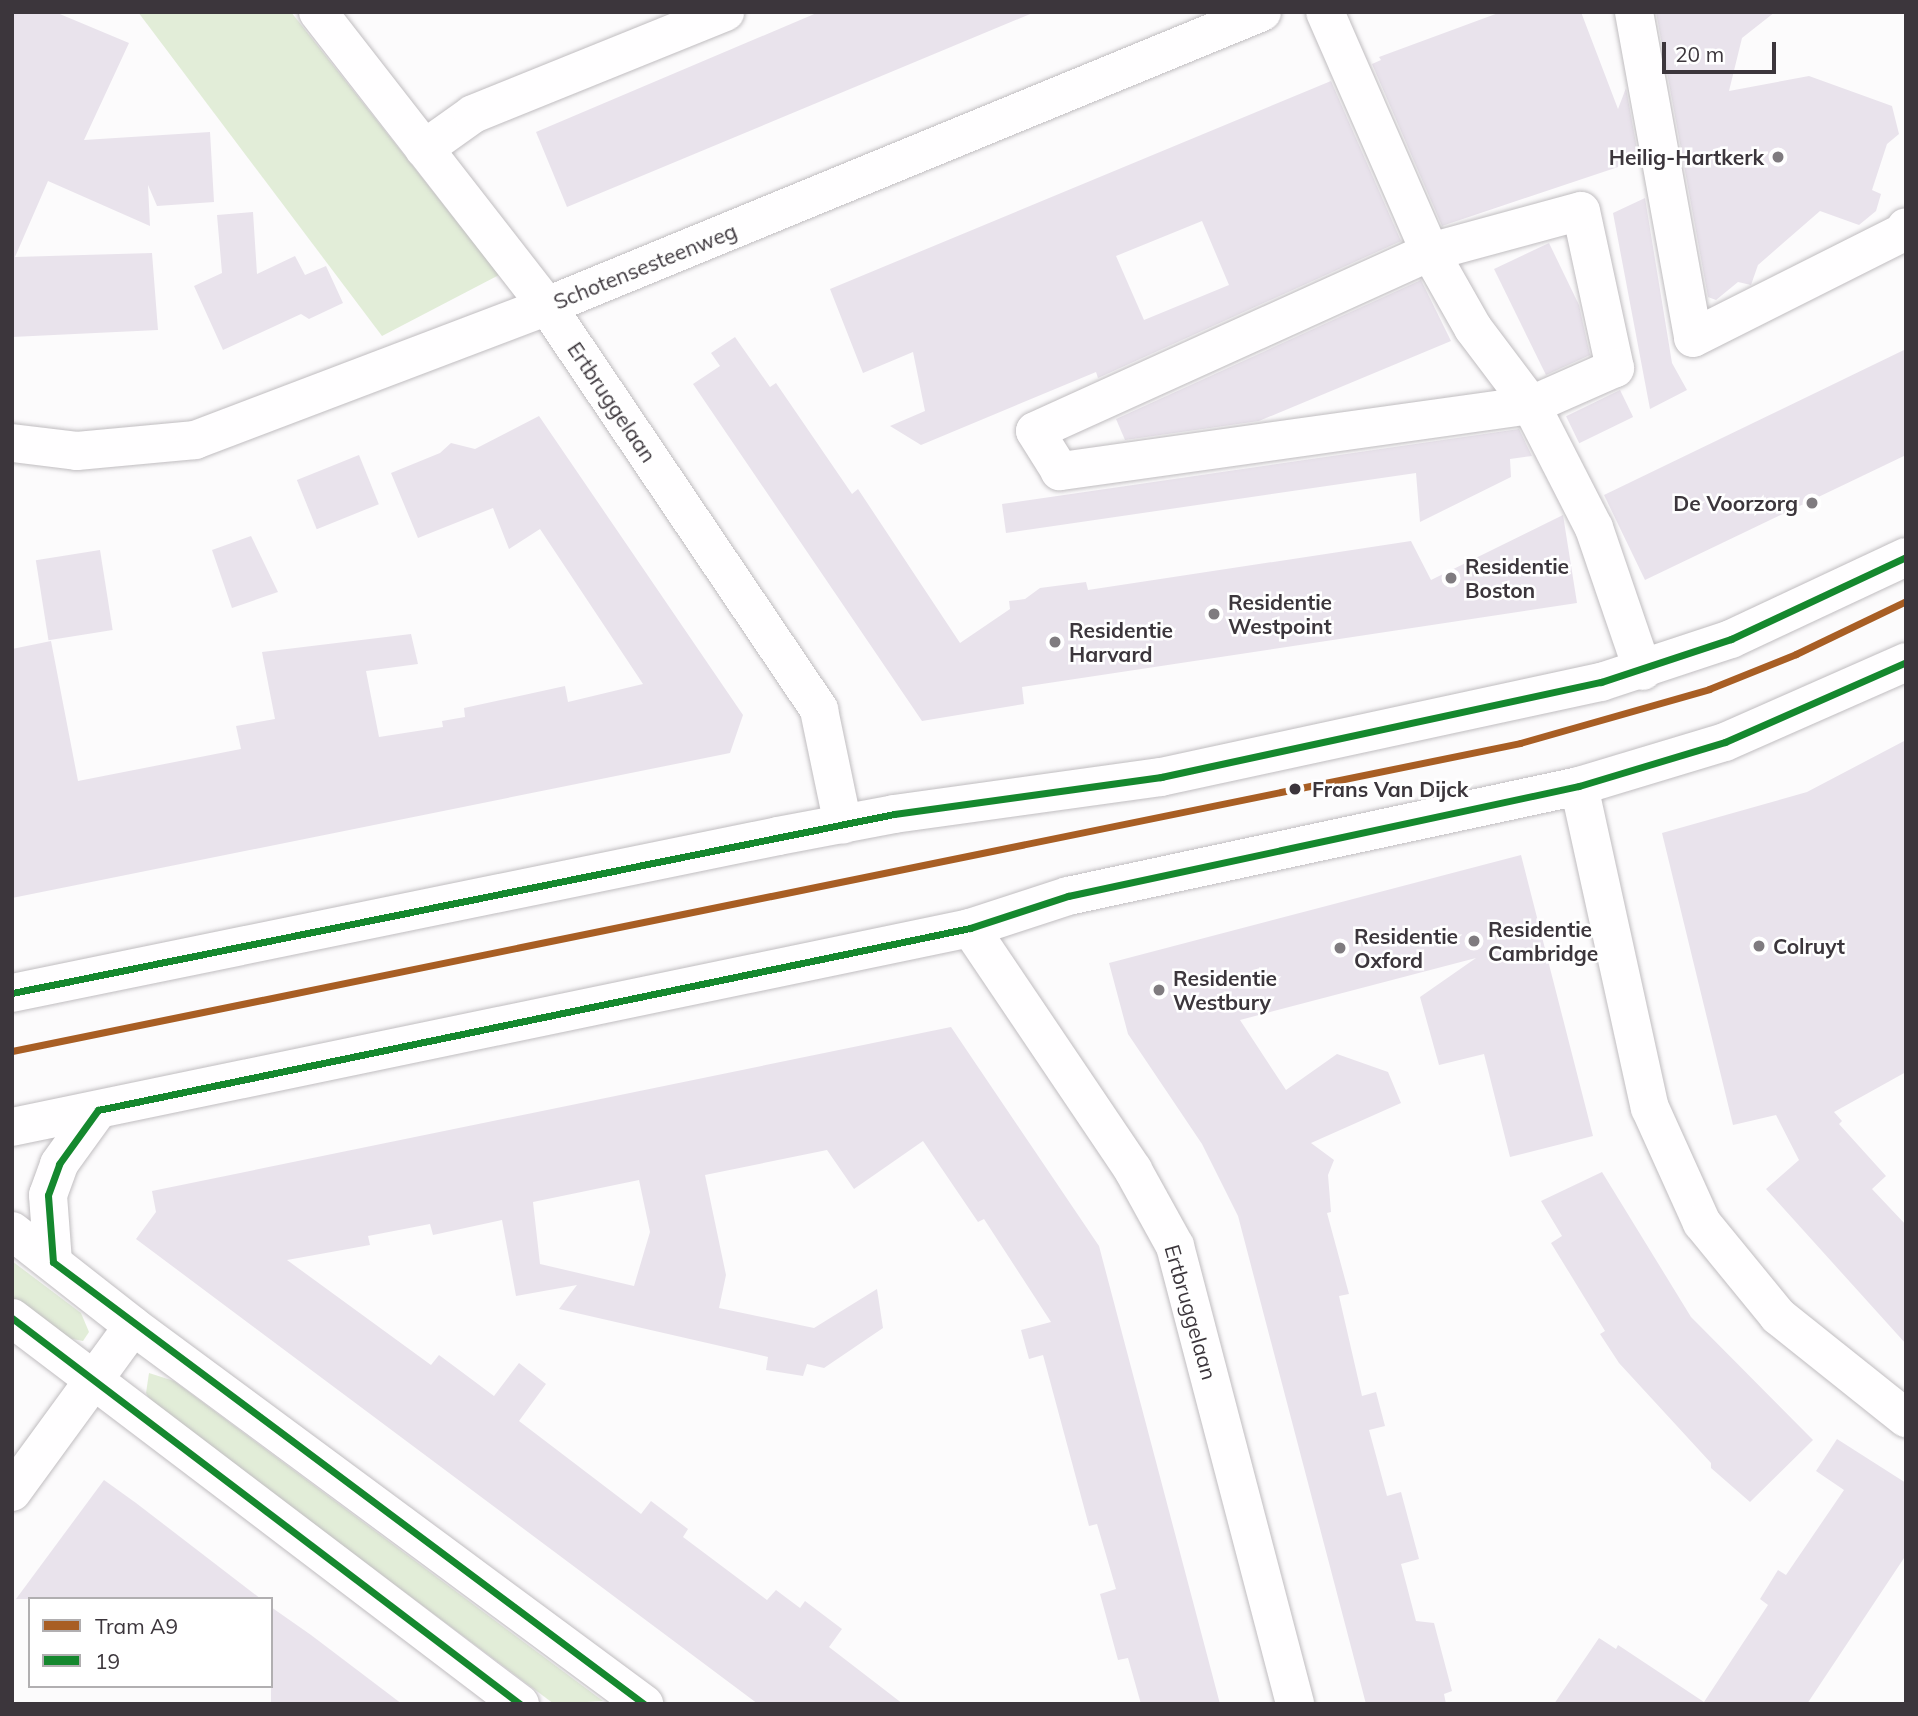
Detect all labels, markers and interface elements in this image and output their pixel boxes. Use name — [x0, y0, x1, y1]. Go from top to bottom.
scale bar — [1666, 28, 1780, 72]
text: 20 m — [1675, 41, 1724, 67]
place label: Heilig-Hartkerk — [1609, 144, 1764, 170]
marker: Heilig-Hartkerk — [1770, 149, 1786, 165]
street label: Schotensesteenweg — [550, 218, 740, 314]
street label: Ertbruggelaan — [563, 337, 661, 467]
place label: De Voorzorg — [1673, 490, 1798, 516]
marker: De Voorzorg — [1804, 495, 1820, 511]
place label: Residentie Boston — [1465, 553, 1569, 603]
marker: Residentie Boston — [1443, 570, 1459, 586]
place label: Residentie Westpoint — [1228, 589, 1332, 639]
marker: Residentie Westpoint — [1206, 606, 1222, 622]
place label: Residentie Harvard — [1069, 617, 1173, 667]
marker: Residentie Harvard — [1047, 634, 1063, 650]
place label: Frans Van Dijck — [1312, 776, 1468, 802]
marker: Frans Van Dijck — [1284, 778, 1306, 800]
place label: Residentie Cambridge — [1488, 916, 1598, 966]
place label: Residentie Oxford — [1354, 923, 1458, 973]
marker: Residentie Cambridge — [1466, 933, 1482, 949]
place label: Colruyt — [1773, 933, 1845, 959]
marker: Colruyt — [1751, 938, 1767, 954]
marker: Residentie Oxford — [1332, 940, 1348, 956]
place label: Residentie Westbury — [1173, 965, 1277, 1015]
marker: Residentie Westbury — [1151, 982, 1167, 998]
street label: Ertbruggelaan — [1160, 1241, 1222, 1383]
legend — [28, 1597, 273, 1688]
text: Tram A9 — [95, 1613, 178, 1639]
text: 19 — [95, 1648, 120, 1674]

